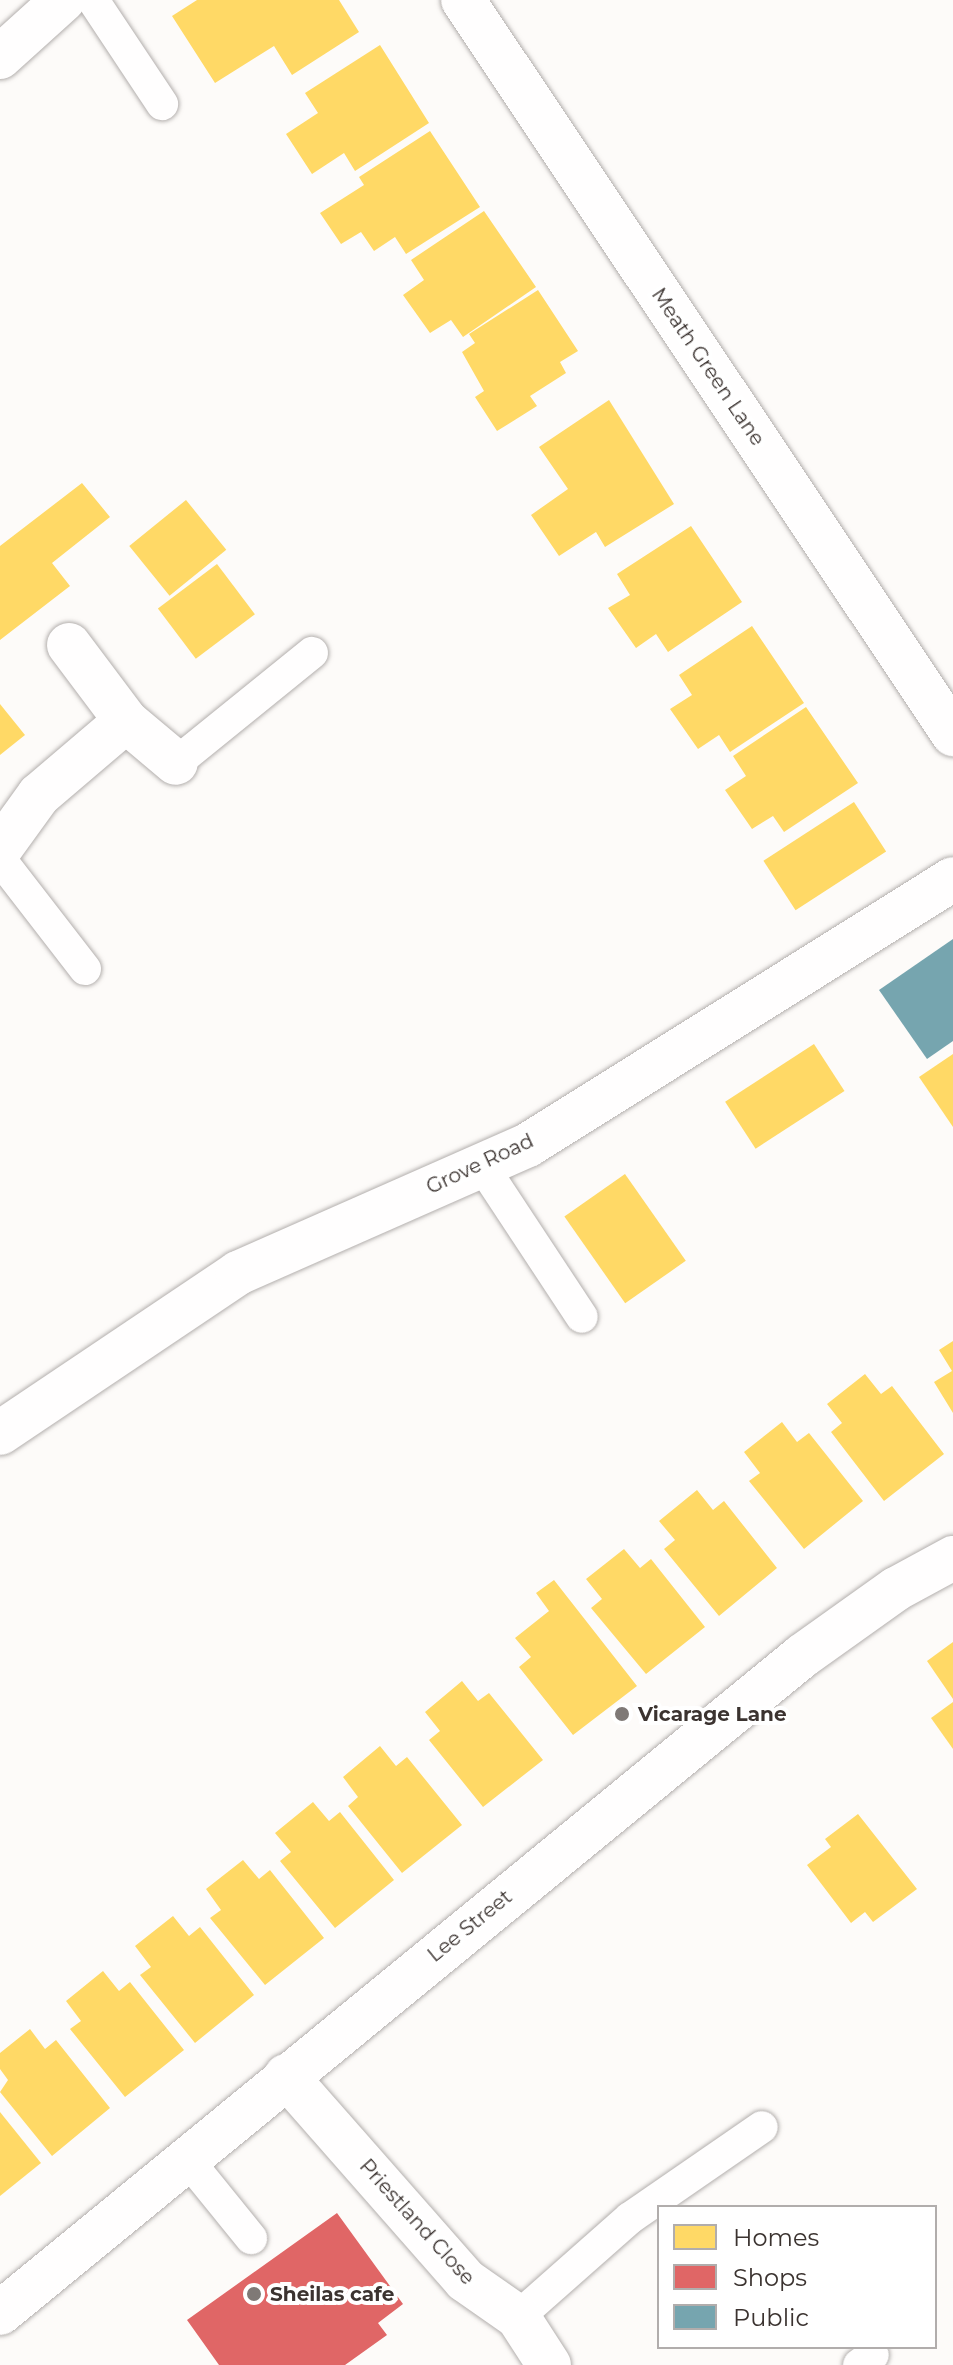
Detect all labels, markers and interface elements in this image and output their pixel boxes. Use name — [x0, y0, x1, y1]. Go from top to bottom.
street label: Meath Green Lane — [646, 284, 770, 450]
street label: Grove Road — [423, 1129, 537, 1199]
place label: Vicarage Lane — [638, 1702, 787, 1726]
marker: Vicarage Lane — [613, 1705, 631, 1723]
street label: Lee Street — [423, 1885, 517, 1967]
street label: Priestland Close — [354, 2154, 480, 2290]
legend — [657, 2205, 937, 2349]
text: Homes — [733, 2223, 819, 2252]
text: Shops — [733, 2263, 807, 2292]
place label: Sheilas cafe — [270, 2282, 394, 2306]
marker: Sheilas cafe — [245, 2285, 263, 2303]
text: Public — [733, 2303, 809, 2332]

